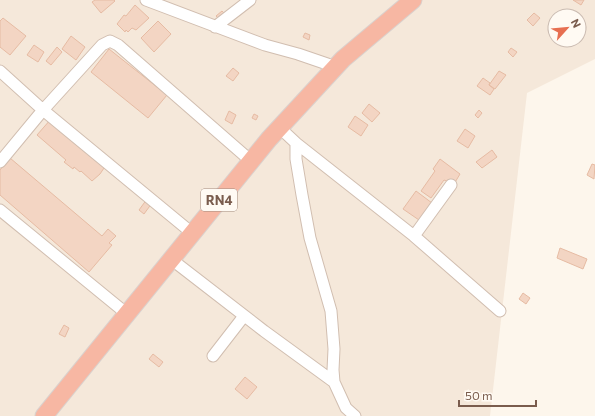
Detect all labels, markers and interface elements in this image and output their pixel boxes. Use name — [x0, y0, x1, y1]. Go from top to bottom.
north arrow — [547, 8, 587, 48]
text: N — [569, 17, 584, 30]
road number: RN4 — [201, 189, 237, 211]
scale bar — [459, 382, 536, 408]
text: 50 m — [465, 388, 493, 402]

